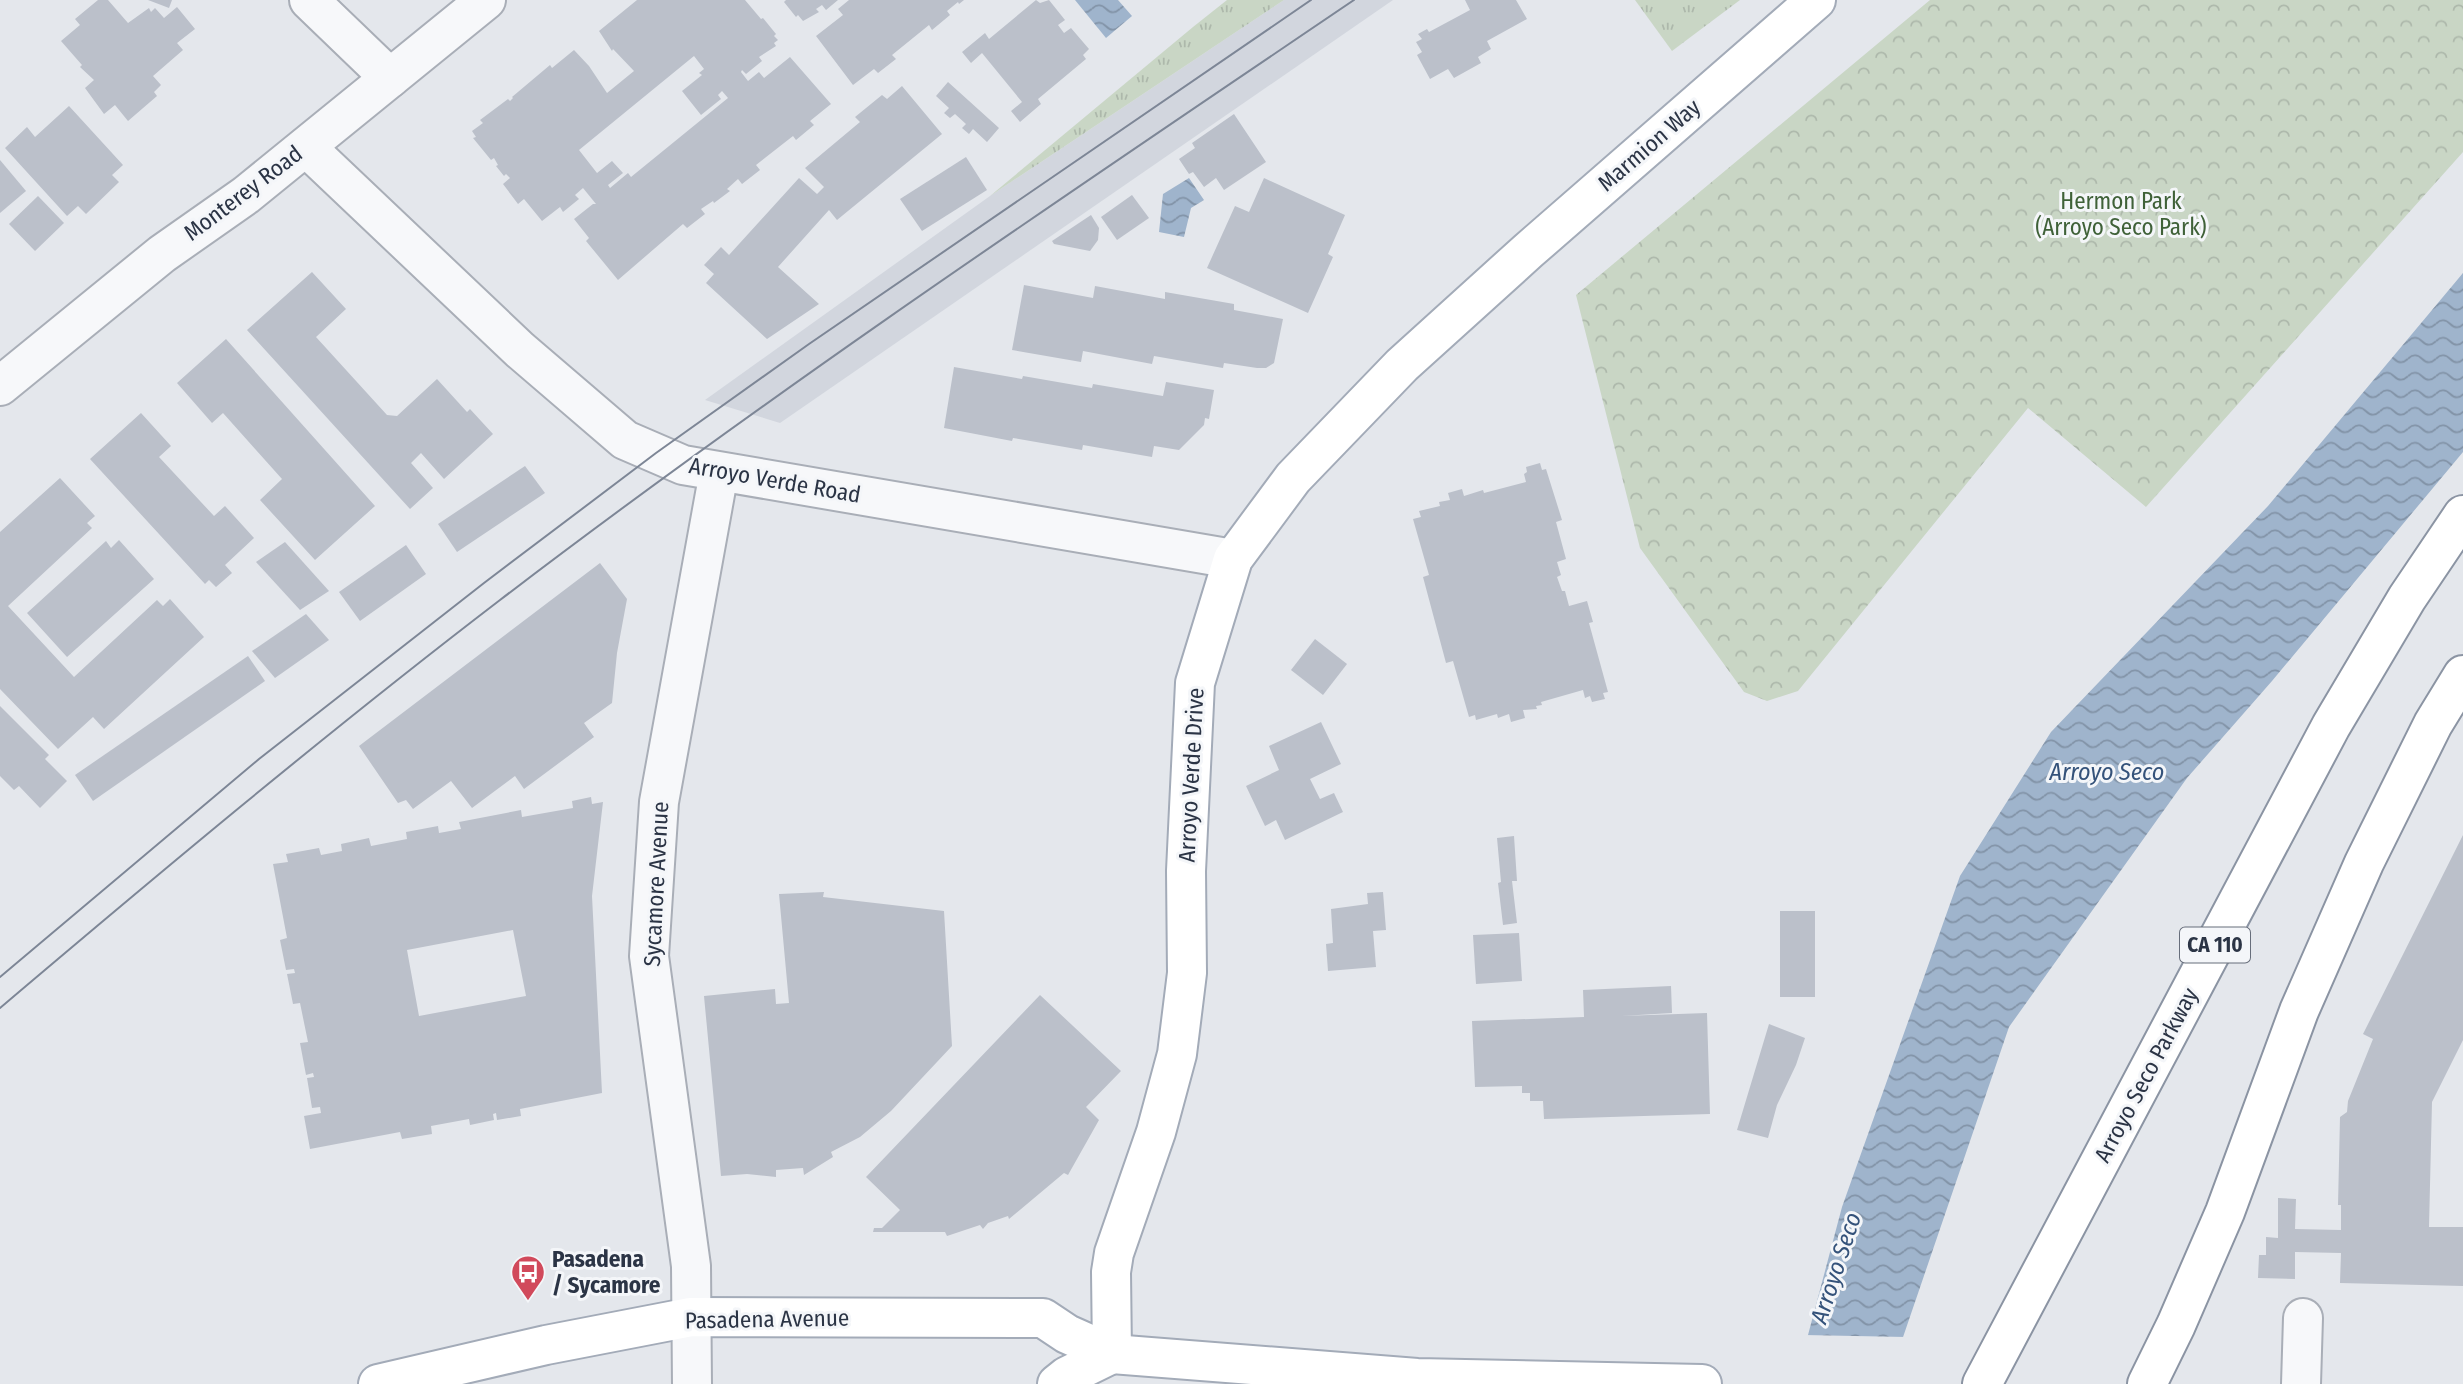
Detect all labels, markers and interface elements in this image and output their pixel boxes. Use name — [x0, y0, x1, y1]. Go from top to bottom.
street label: Marmion Way — [1592, 92, 1706, 197]
street label: Monterey Road — [178, 139, 308, 247]
park label: Hermon Park (Arroyo Seco Park) — [2035, 187, 2207, 241]
street label: Arroyo Verde Road — [687, 451, 863, 509]
street label: Arroyo Verde Drive — [1172, 687, 1210, 863]
water label: Arroyo Seco — [2049, 758, 2164, 786]
street label: Sycamore Avenue — [638, 801, 674, 967]
road number: CA 110 — [2180, 928, 2250, 962]
street label: Arroyo Seco Parkway — [2088, 982, 2204, 1167]
water label: Arroyo Seco — [1805, 1209, 1867, 1328]
place label: Pasadena / Sycamore — [552, 1245, 661, 1299]
bus stop icon: Pasadena / Sycamore — [509, 1253, 547, 1302]
street label: Pasadena Avenue — [685, 1304, 849, 1334]

